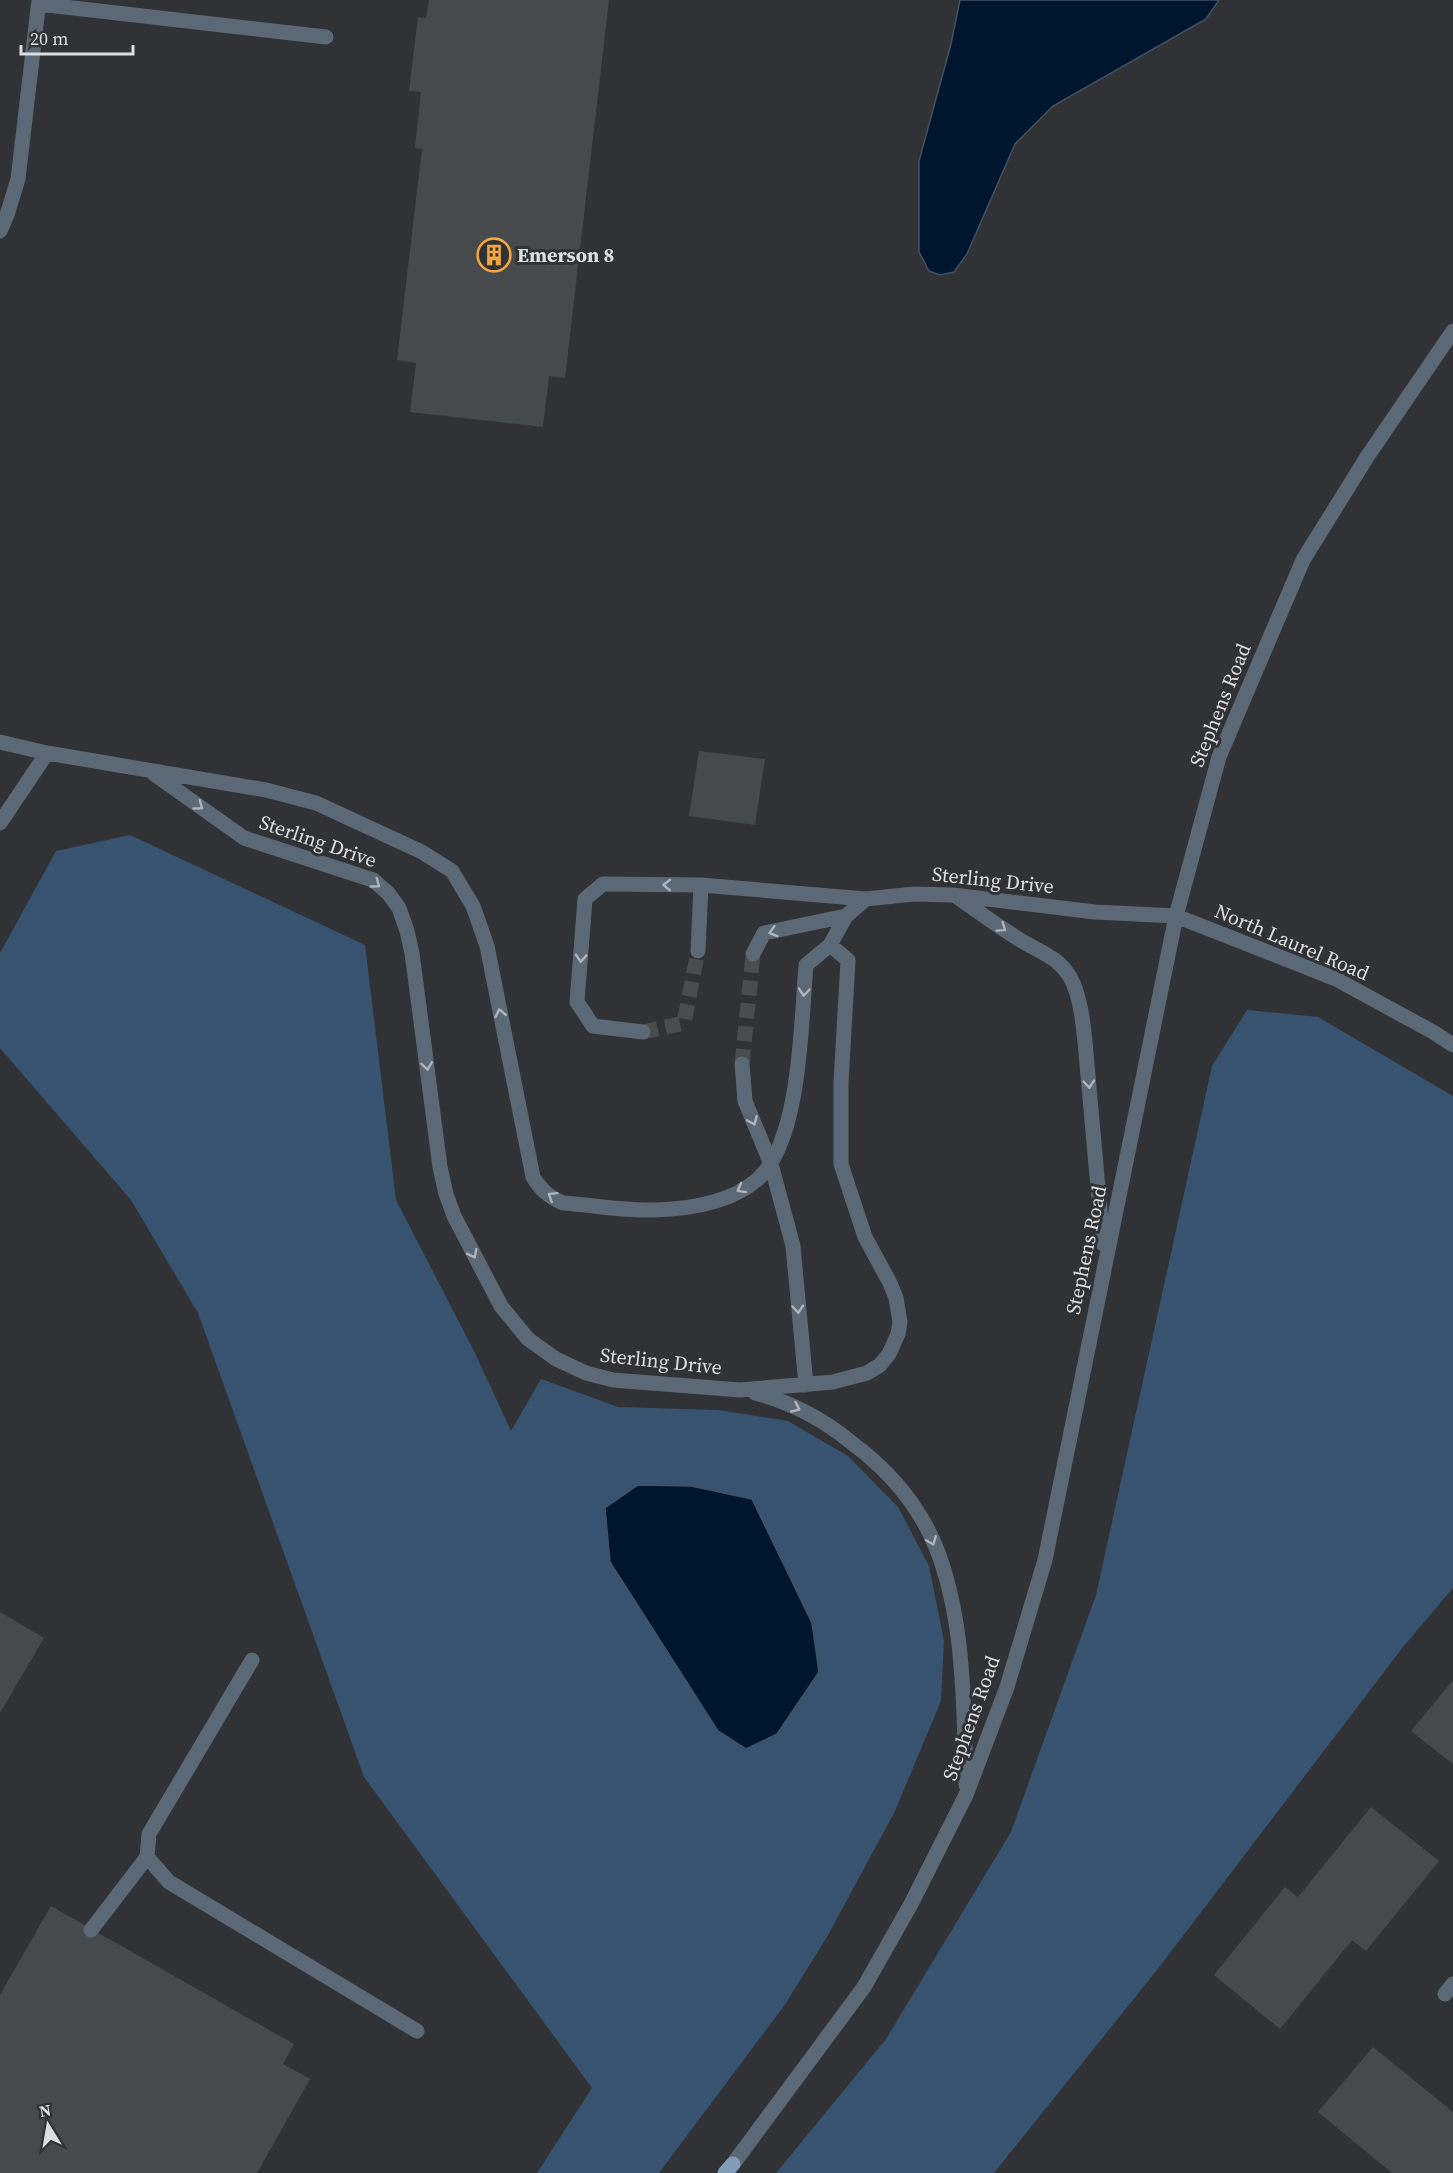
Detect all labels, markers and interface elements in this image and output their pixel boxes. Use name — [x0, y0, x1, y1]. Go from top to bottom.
scale bar — [21, 18, 134, 56]
text: 20 m — [30, 26, 68, 51]
building icon: Emerson 8 — [476, 237, 512, 273]
place label: Emerson 8 — [517, 241, 614, 269]
street label: Stephens Road — [1182, 638, 1258, 771]
one-way arrow — [193, 799, 204, 810]
street label: Sterling Drive — [256, 808, 380, 874]
street label: Sterling Drive — [931, 860, 1055, 900]
one-way arrow — [369, 877, 380, 888]
one-way arrow — [662, 879, 671, 891]
street label: North Laurel Road — [1210, 897, 1374, 987]
one-way arrow — [995, 921, 1006, 932]
one-way arrow — [768, 925, 779, 937]
one-way arrow — [574, 953, 587, 962]
one-way arrow — [798, 988, 811, 997]
one-way arrow — [494, 1008, 507, 1018]
one-way arrow — [420, 1062, 432, 1071]
one-way arrow — [1082, 1080, 1095, 1089]
one-way arrow — [746, 1114, 758, 1125]
one-way arrow — [737, 1182, 747, 1193]
street label: Stephens Road — [1059, 1182, 1113, 1317]
one-way arrow — [548, 1192, 558, 1204]
one-way arrow — [466, 1247, 477, 1258]
one-way arrow — [791, 1305, 804, 1314]
street label: Sterling Drive — [599, 1341, 723, 1381]
one-way arrow — [789, 1401, 800, 1413]
one-way arrow — [925, 1535, 937, 1546]
street label: Stephens Road — [935, 1651, 1007, 1784]
north arrow — [18, 2095, 78, 2155]
text: N — [37, 2098, 53, 2122]

